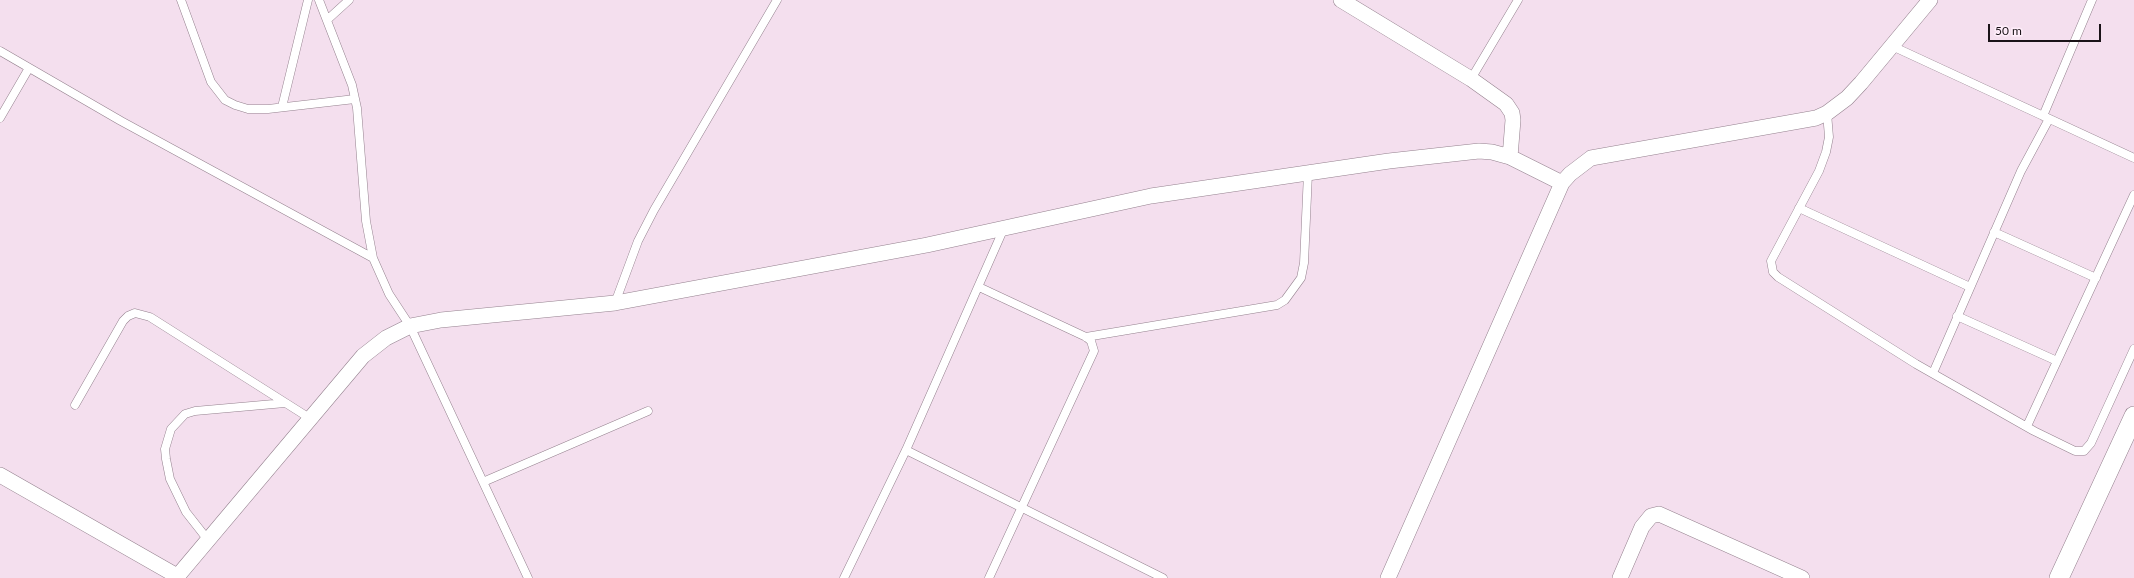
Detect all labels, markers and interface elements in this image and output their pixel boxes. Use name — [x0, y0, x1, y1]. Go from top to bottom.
scale bar — [1990, 16, 2103, 42]
text: 50 m — [1995, 23, 2022, 38]

